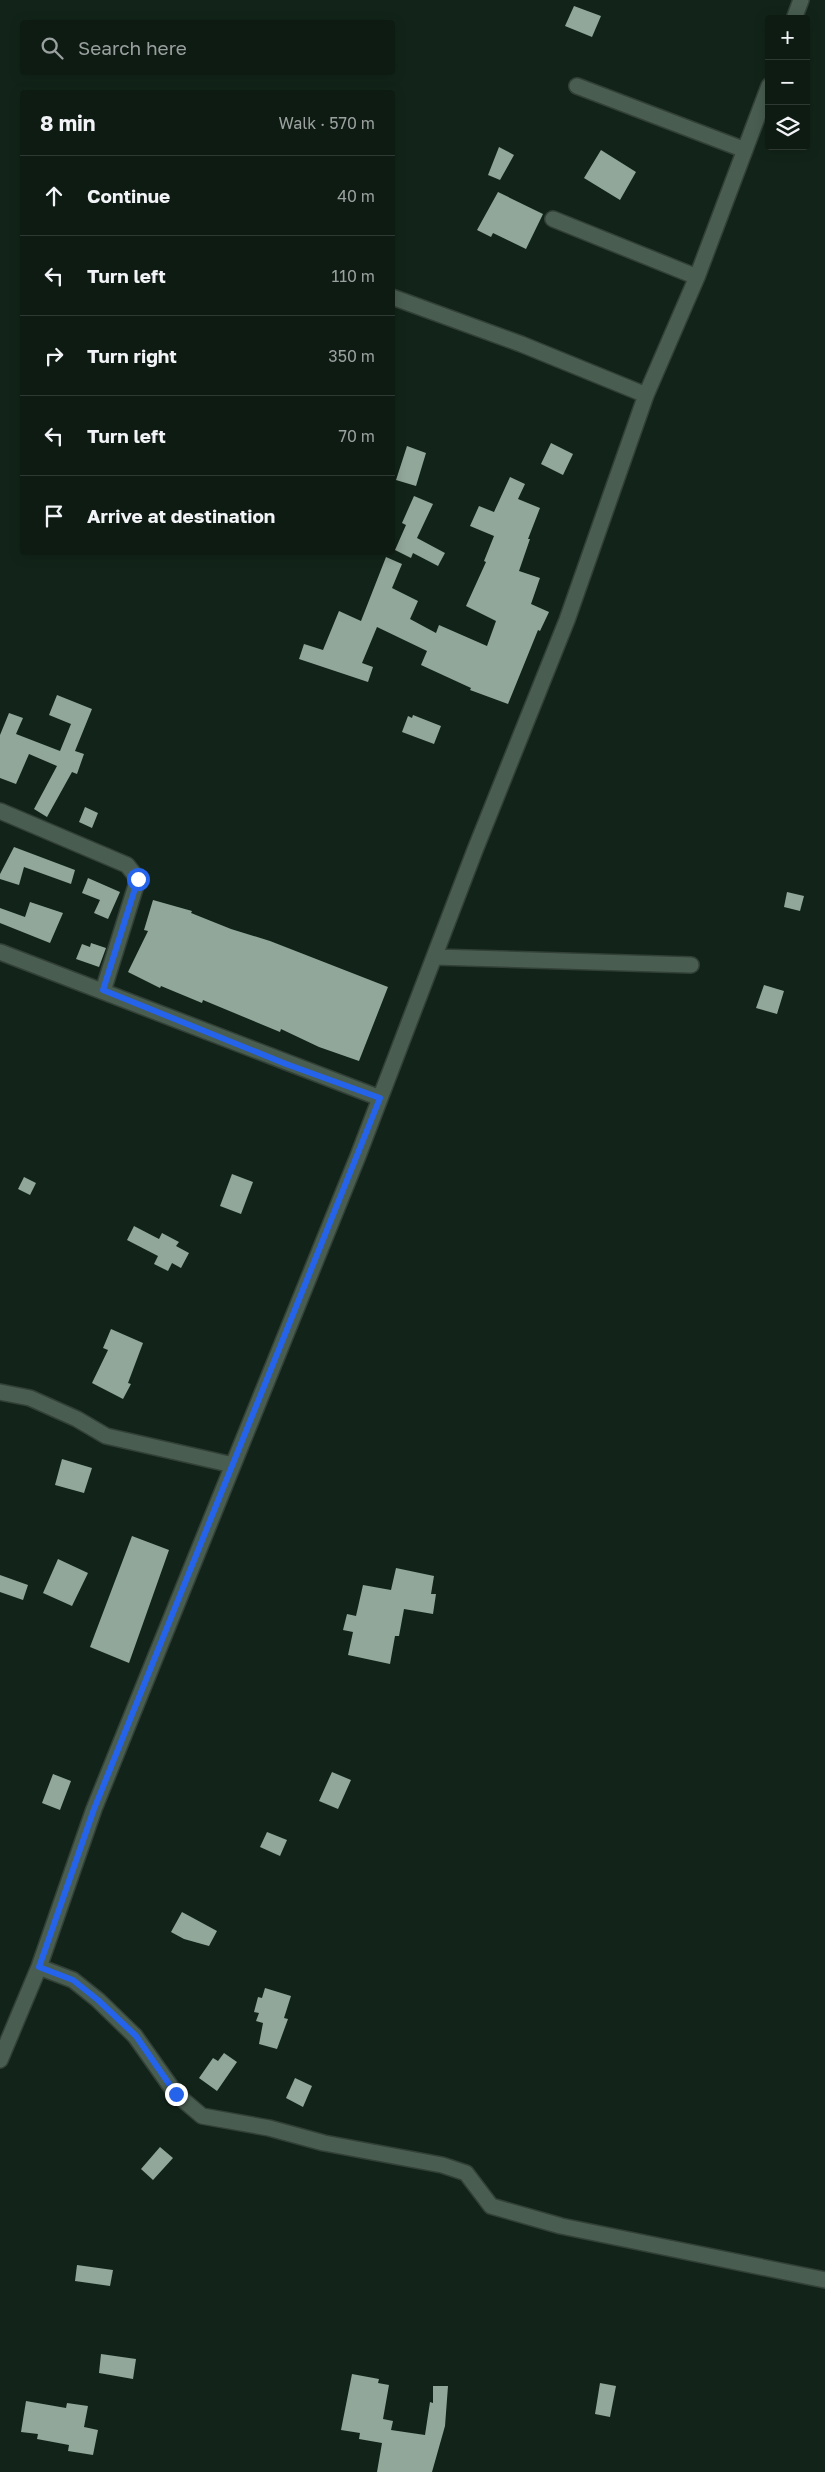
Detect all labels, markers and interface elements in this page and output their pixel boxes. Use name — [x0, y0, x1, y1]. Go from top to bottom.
map controls — [765, 15, 810, 150]
button: + — [765, 15, 810, 60]
search box — [20, 20, 395, 75]
icon: search — [38, 34, 66, 62]
text: Search here — [78, 36, 187, 59]
button: − — [765, 60, 810, 105]
button: layers — [765, 105, 810, 150]
text: 8 min — [40, 110, 96, 136]
text: Walk · 570 m — [278, 113, 375, 133]
icon: ahead — [40, 182, 68, 210]
text: Continue — [87, 184, 170, 207]
text: 40 m — [337, 186, 375, 206]
icon: left — [40, 262, 68, 290]
text: Turn left — [87, 264, 166, 287]
text: 110 m — [331, 266, 375, 286]
icon: right — [40, 342, 68, 370]
text: Turn right — [87, 344, 177, 367]
text: 350 m — [328, 346, 375, 366]
icon: left — [40, 422, 68, 450]
text: Turn left — [87, 424, 166, 447]
text: 70 m — [338, 426, 375, 446]
icon: arrive — [40, 502, 68, 530]
text: Arrive at destination — [87, 504, 275, 527]
route start — [127, 868, 150, 891]
route end — [165, 2083, 188, 2106]

